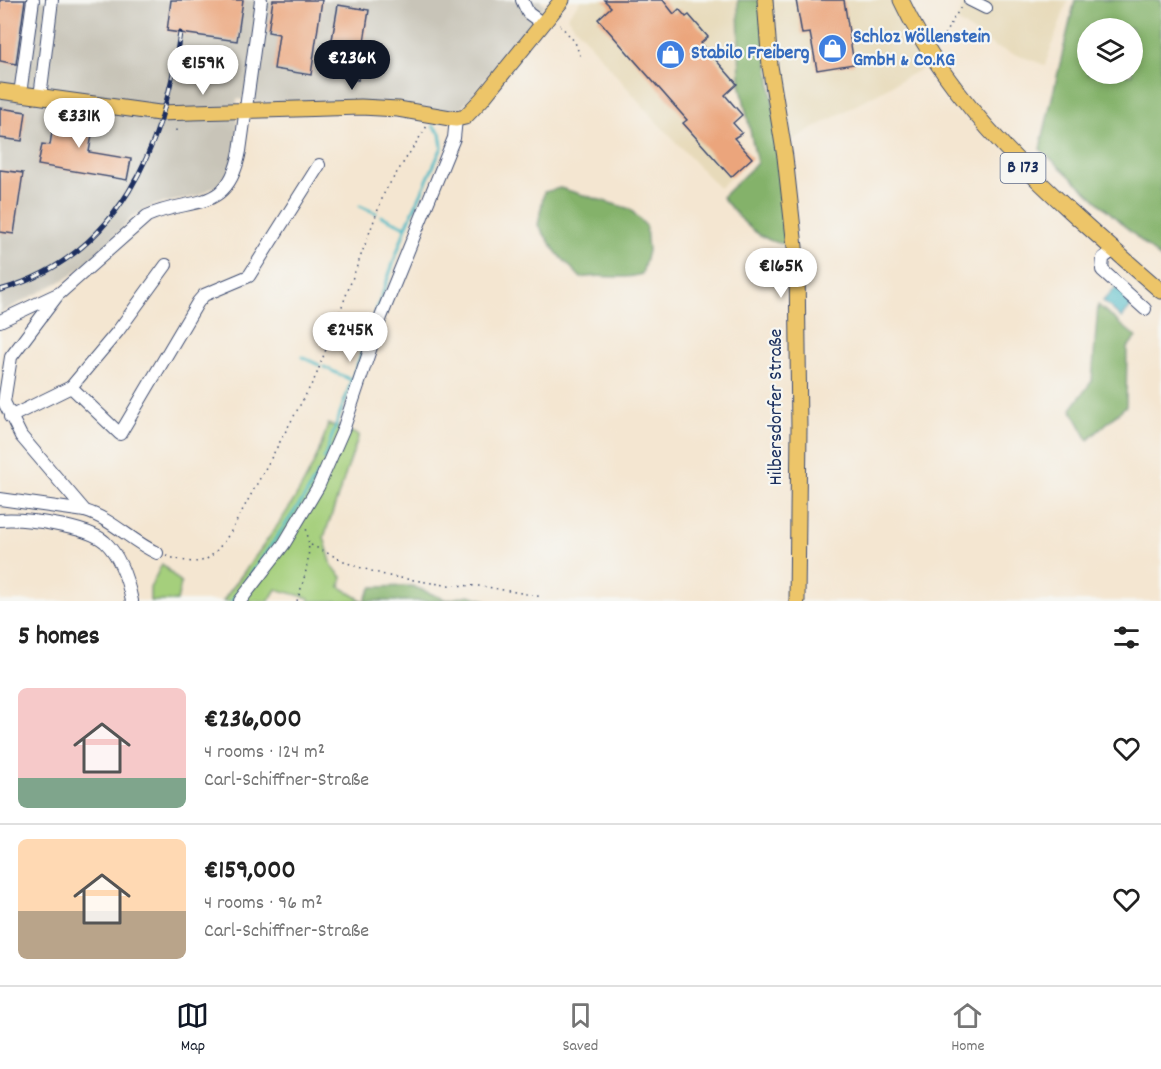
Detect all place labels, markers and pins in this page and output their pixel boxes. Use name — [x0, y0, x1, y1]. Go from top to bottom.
place label: Schloz Wöllenstein GmbH & Co.KG — [853, 24, 990, 75]
shop icon: Schloz Wöllenstein GmbH & Co.KG — [816, 33, 848, 65]
shop icon: Stabilo Freiberg — [654, 38, 686, 70]
pin: €236K — [310, 40, 394, 91]
place label: Stabilo Freiberg — [691, 40, 810, 68]
pin: €159K — [161, 45, 245, 96]
pin: €331K — [37, 98, 121, 149]
pin: €165K — [739, 248, 823, 299]
pin: €245K — [308, 312, 392, 363]

